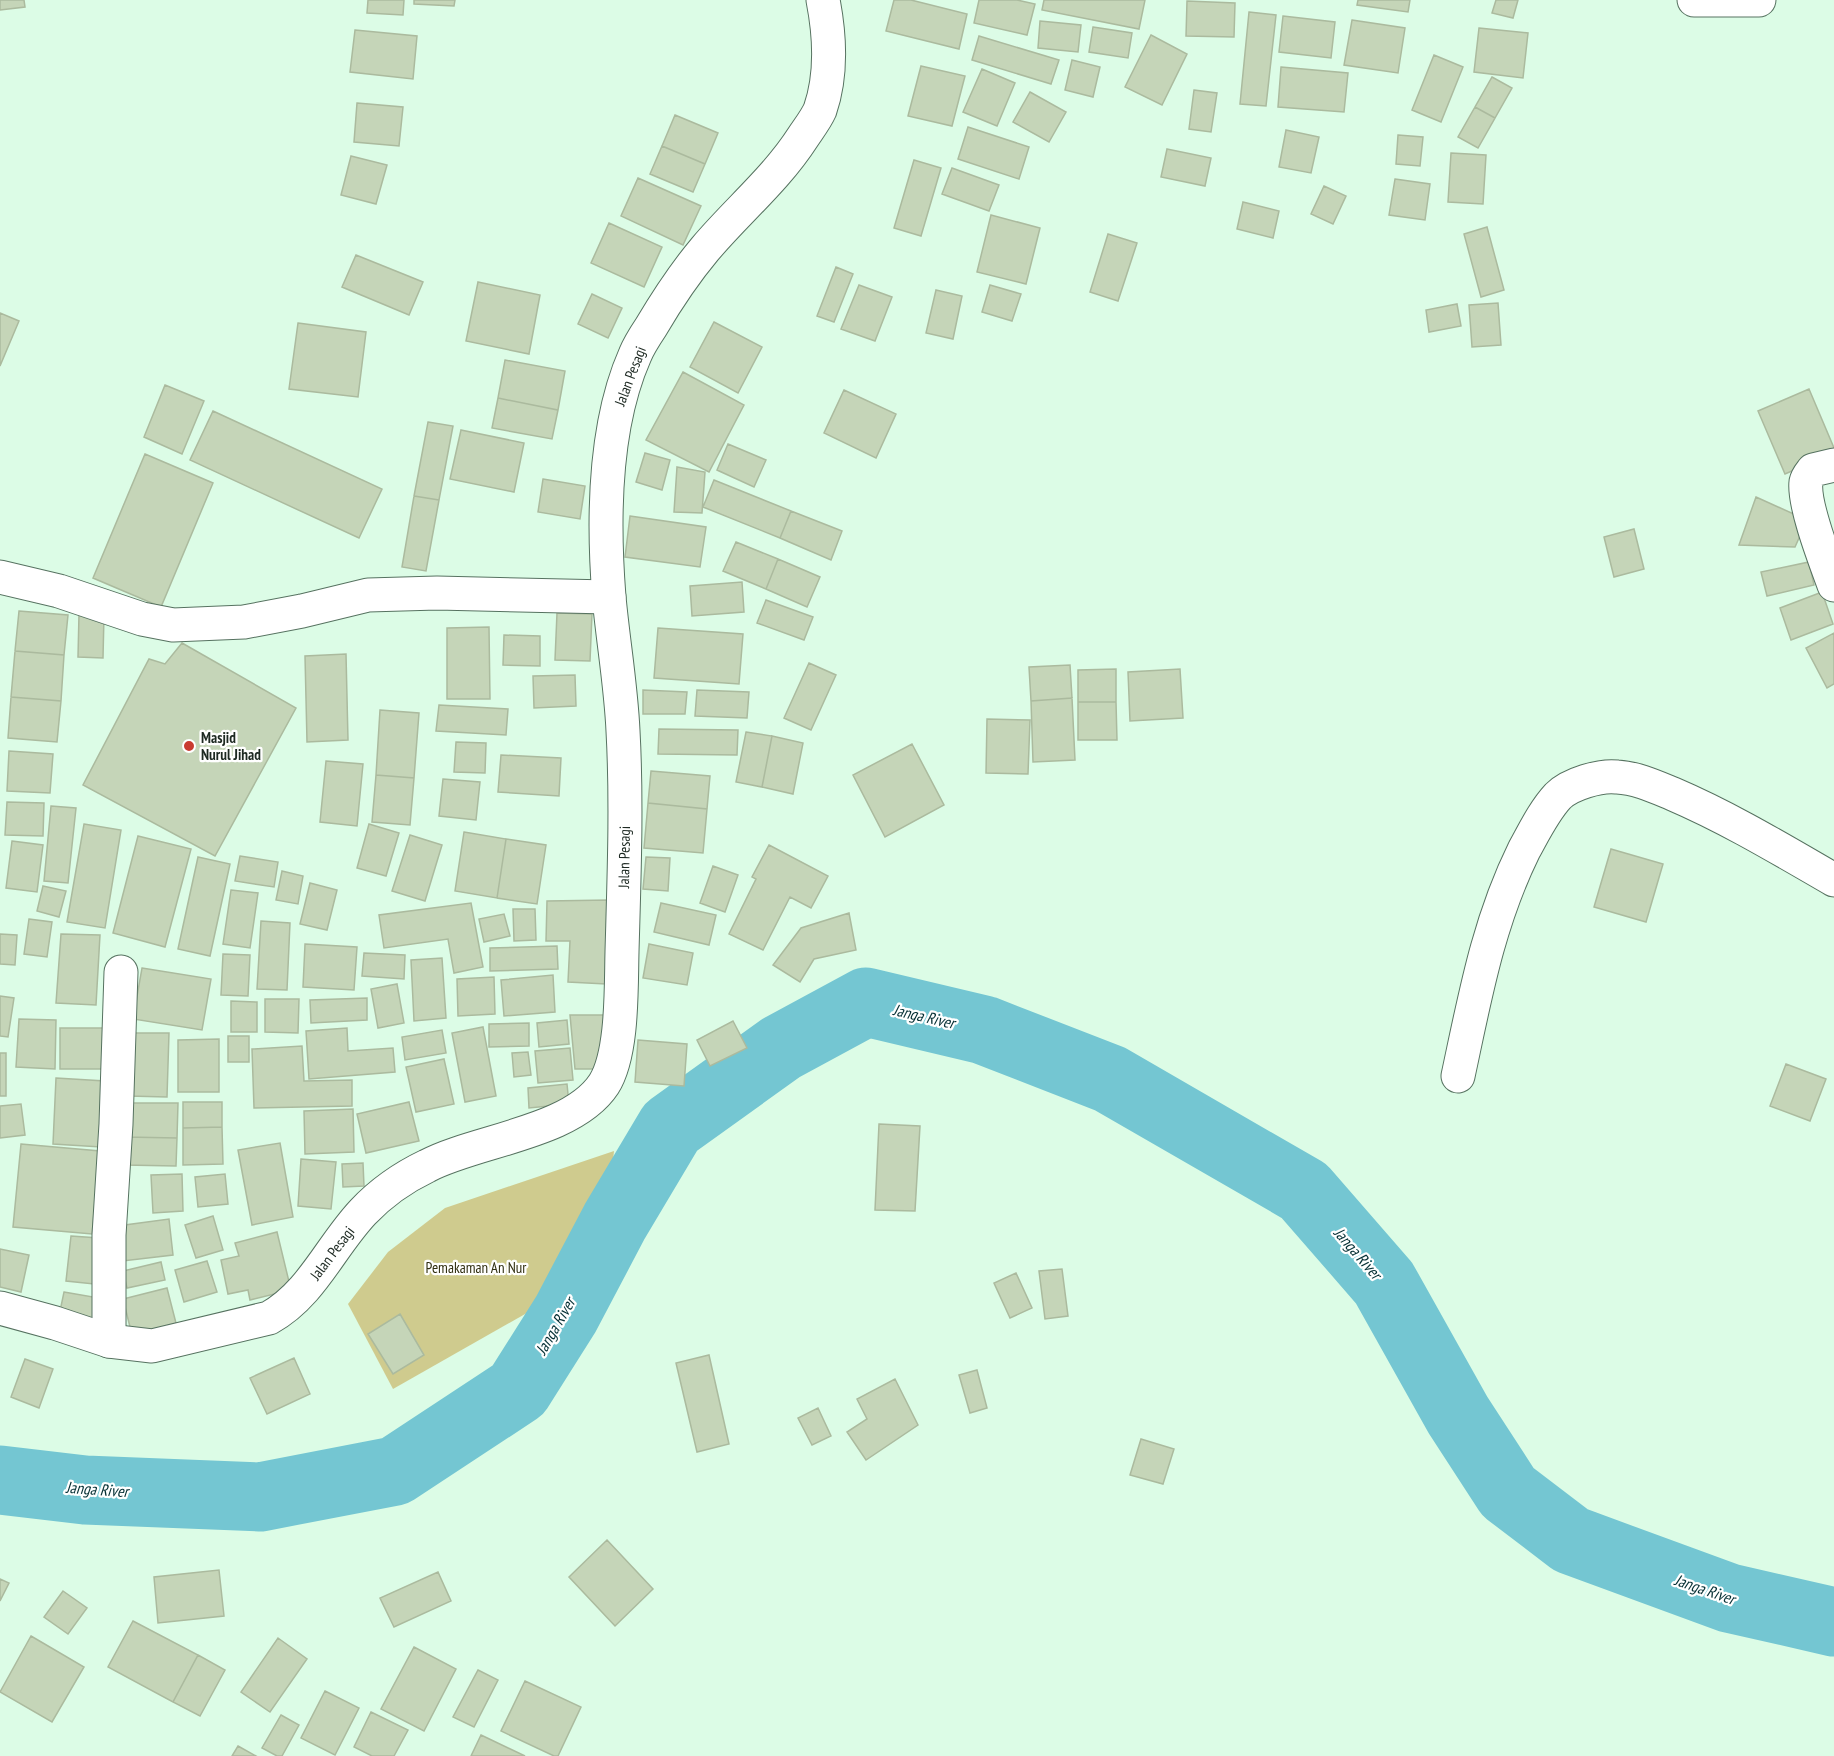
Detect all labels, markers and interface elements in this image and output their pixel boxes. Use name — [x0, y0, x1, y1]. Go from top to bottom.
street label: Jalan Pesagi — [610, 344, 650, 409]
place label: Masjid Nurul Jihad — [201, 728, 261, 764]
marker: Masjid Nurul Jihad — [182, 739, 196, 753]
street label: Jalan Pesagi — [614, 826, 634, 889]
water label: Janga River — [890, 999, 959, 1033]
street label: Jalan Pesagi — [305, 1222, 358, 1284]
water label: Janga River — [1329, 1222, 1388, 1285]
park label: Pemakaman An Nur — [426, 1258, 527, 1277]
water label: Janga River — [530, 1292, 581, 1359]
water label: Janga River — [64, 1477, 131, 1501]
water label: Janga River — [1671, 1569, 1740, 1609]

